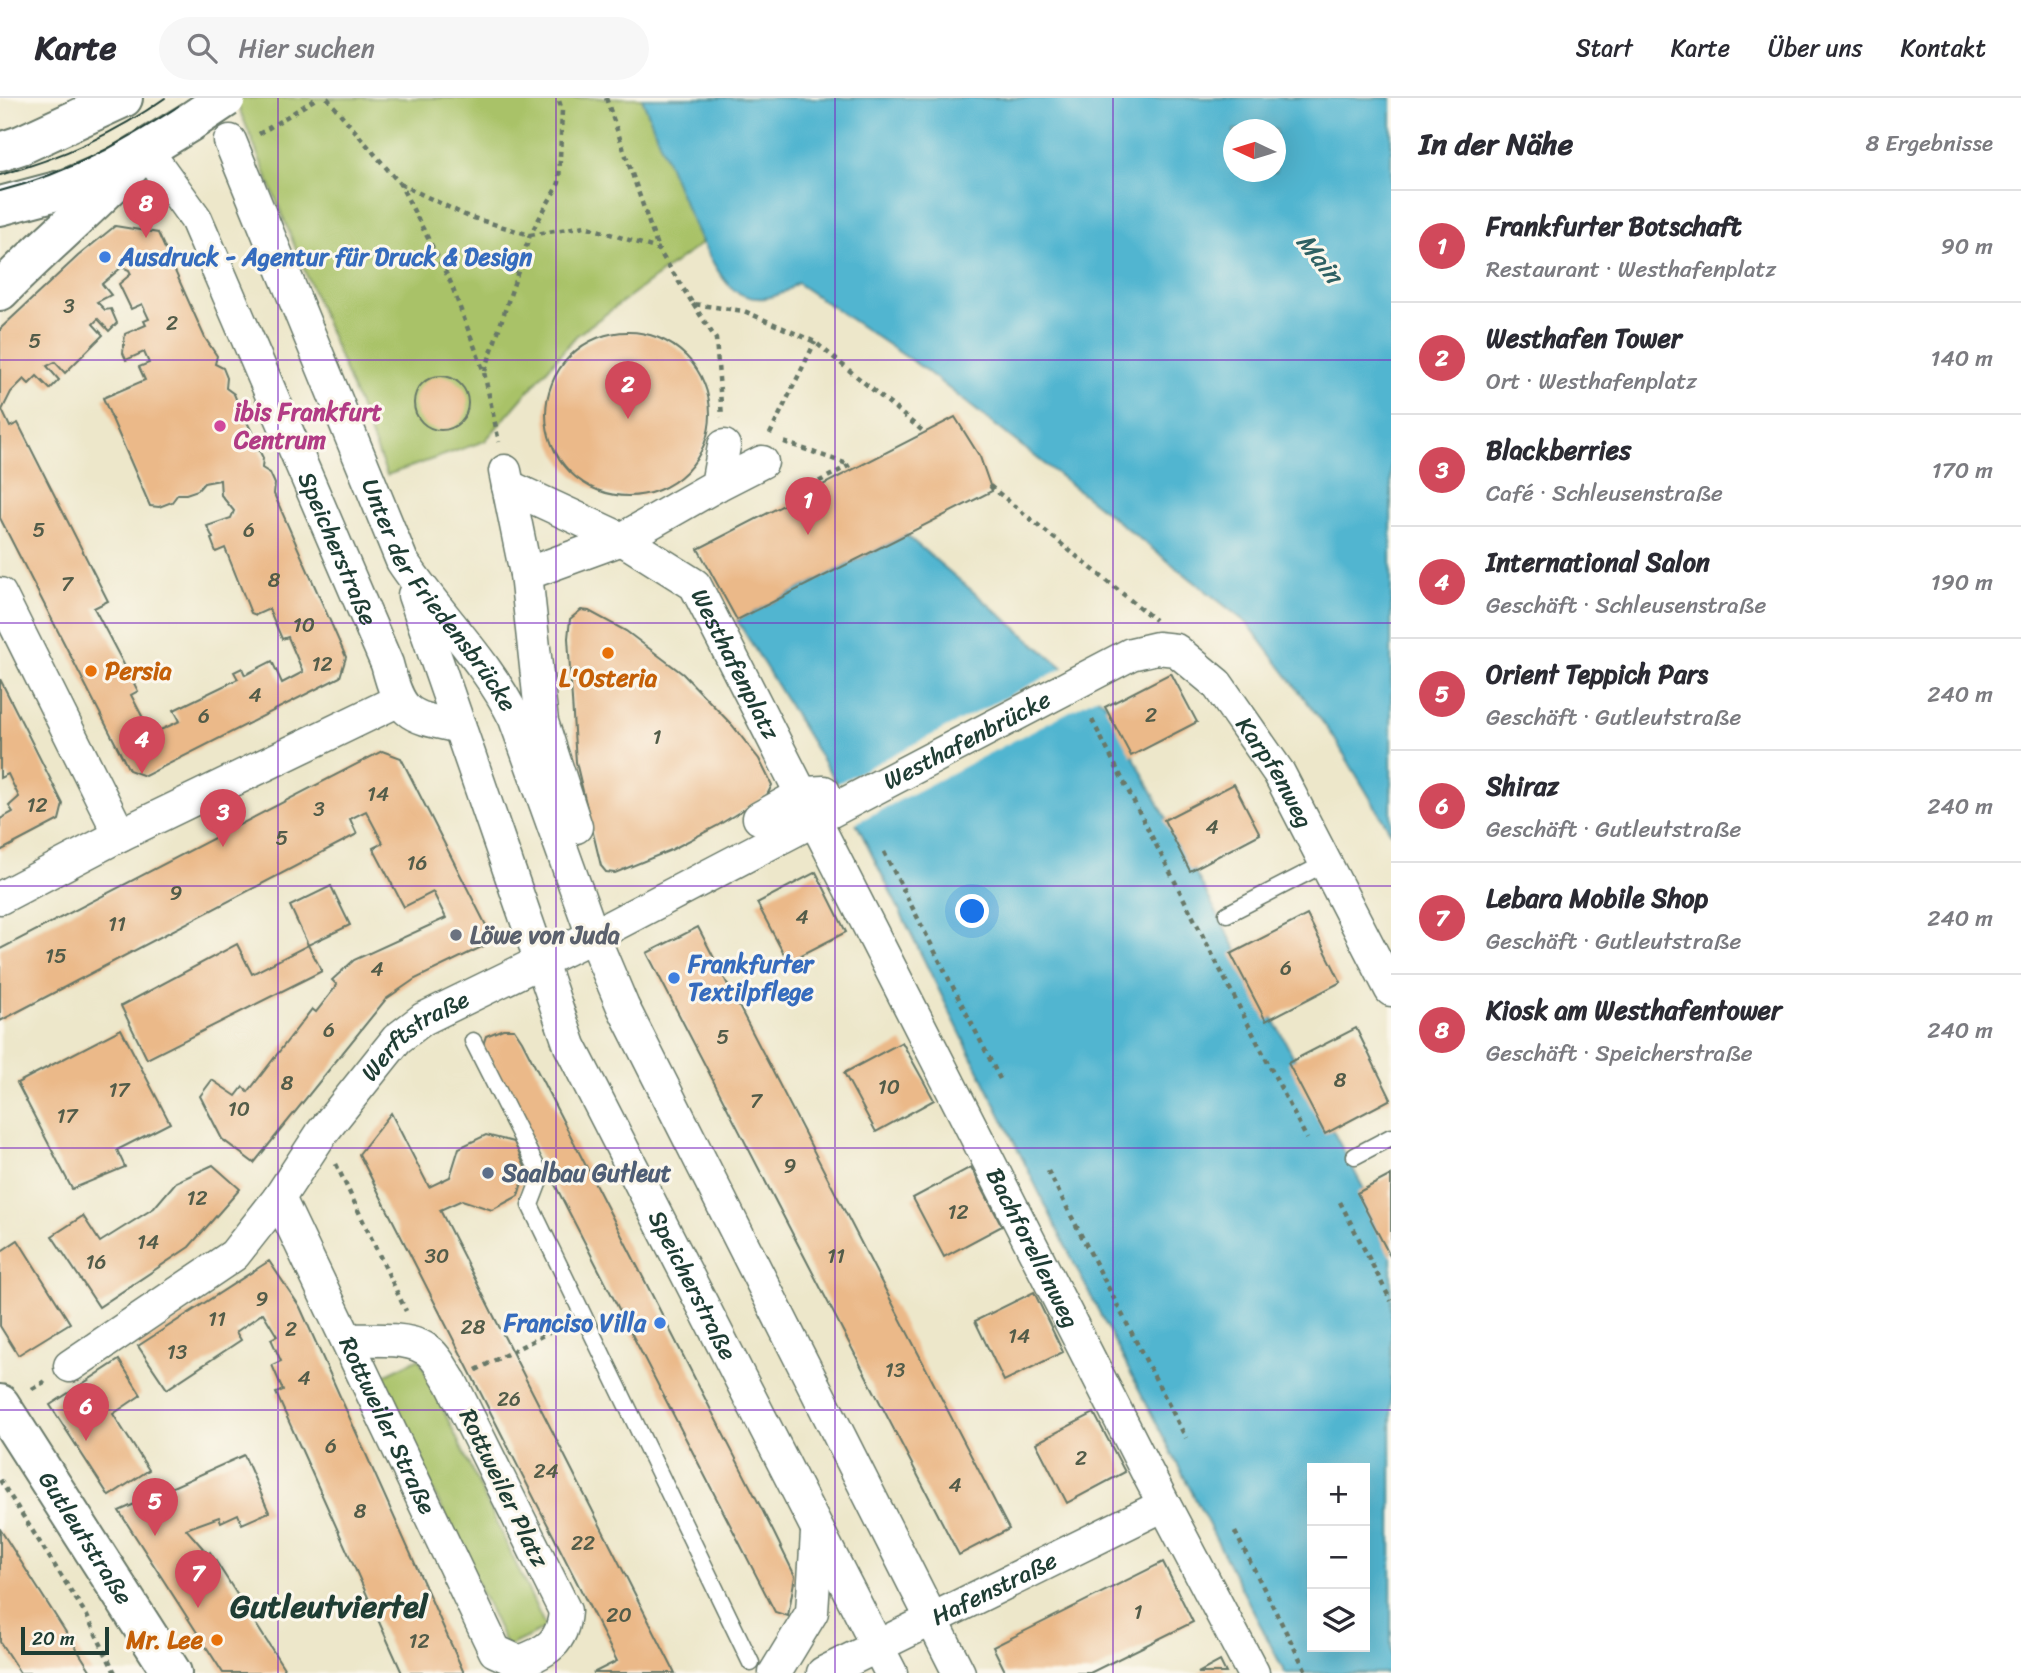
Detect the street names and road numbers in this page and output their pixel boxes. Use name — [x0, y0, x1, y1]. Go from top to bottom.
street label: Speicherstraße — [286, 465, 389, 632]
street label: Unter der Friedensbrücke — [349, 472, 529, 720]
street label: Westhafenplatz — [679, 581, 792, 748]
street label: Westhafenbrücke — [875, 679, 1059, 802]
street label: Karpfenweg — [1224, 707, 1325, 836]
street label: Werftstraße — [350, 978, 477, 1091]
street label: Bachforellenweg — [974, 1160, 1091, 1336]
street label: Speicherstraße — [636, 1203, 749, 1368]
street label: Rottweiler Straße — [327, 1329, 448, 1522]
street label: Rottweiler Platz — [447, 1401, 561, 1575]
street label: Gutleutstraße — [27, 1462, 144, 1613]
street label: Hafenstraße — [924, 1540, 1065, 1638]

